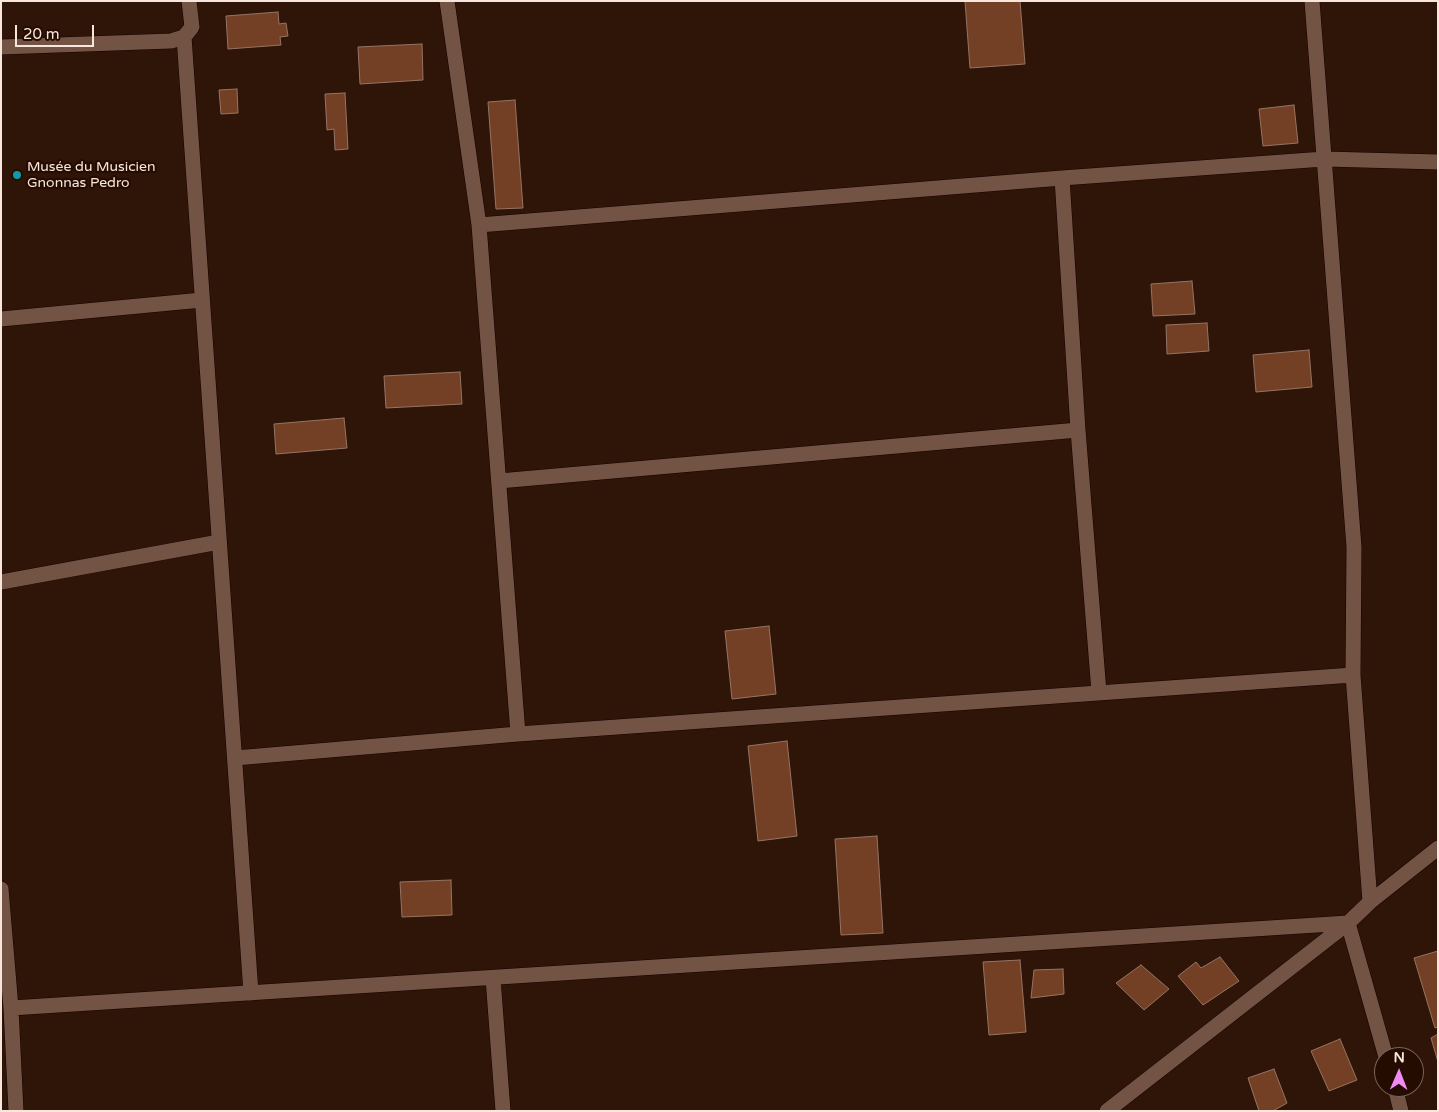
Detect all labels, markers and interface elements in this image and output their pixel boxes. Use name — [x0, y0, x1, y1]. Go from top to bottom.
scale bar — [18, 15, 96, 47]
text: 20 m — [23, 25, 60, 43]
place label: Musée du Musicien Gnonnas Pedro — [27, 159, 156, 192]
marker: Musée du Musicien Gnonnas Pedro — [11, 169, 23, 181]
north arrow — [1374, 1047, 1424, 1097]
text: N — [1393, 1049, 1405, 1066]

